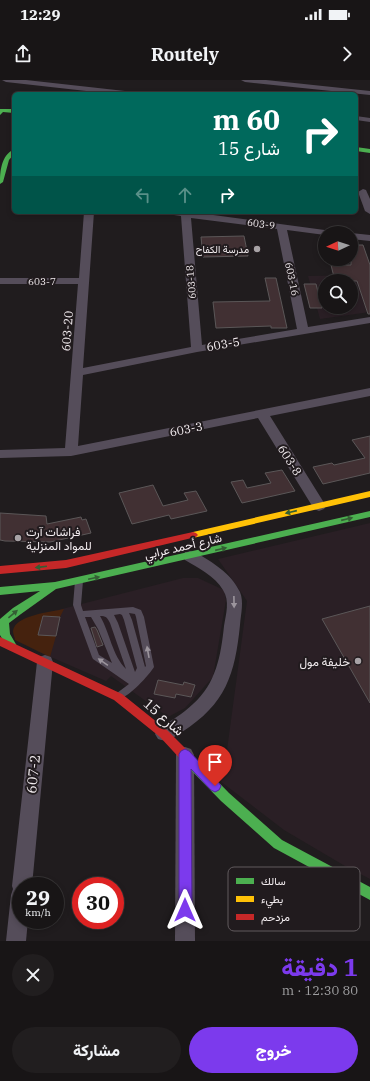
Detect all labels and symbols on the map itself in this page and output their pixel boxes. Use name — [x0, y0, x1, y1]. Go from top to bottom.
street label: 603-9 — [246, 216, 276, 232]
north arrow — [318, 226, 358, 266]
place label: مدرسة الكفاح — [196, 243, 249, 256]
marker: مدرسة الكفاح — [252, 244, 262, 254]
street label: 603-16 — [282, 261, 302, 297]
street label: 603-18 — [183, 265, 199, 299]
street label: 603-7 — [28, 275, 56, 288]
street label: 603-20 — [58, 310, 76, 352]
street label: 603-5 — [205, 334, 241, 354]
street label: 603-3 — [168, 418, 204, 440]
street label: 603-8 — [275, 442, 305, 478]
one-way arrow — [285, 509, 297, 515]
one-way arrow — [341, 516, 353, 522]
place label: فراشات آرت للمواد المنزلية — [26, 524, 92, 554]
street label: شارع أحمد عرابي — [143, 530, 224, 565]
marker: فراشات آرت للمواد المنزلية — [13, 533, 23, 543]
one-way arrow — [215, 546, 227, 552]
one-way arrow — [35, 564, 47, 570]
one-way arrow — [88, 574, 100, 580]
one-way arrow — [231, 595, 237, 608]
one-way arrow — [8, 610, 18, 619]
one-way arrow — [145, 646, 151, 658]
place label: خليفة مول — [299, 654, 350, 670]
marker: خليفة مول — [353, 656, 363, 666]
one-way arrow — [97, 658, 108, 666]
street label: شارع 15 — [139, 694, 188, 741]
pin — [198, 745, 232, 786]
street label: 607-2 — [22, 754, 44, 794]
legend — [228, 867, 360, 931]
text: سالك — [261, 874, 286, 888]
speed limit sign: 30 — [72, 877, 124, 929]
position arrow — [164, 889, 206, 931]
text: بطيء — [261, 892, 283, 909]
text: مزدحم — [261, 910, 290, 925]

